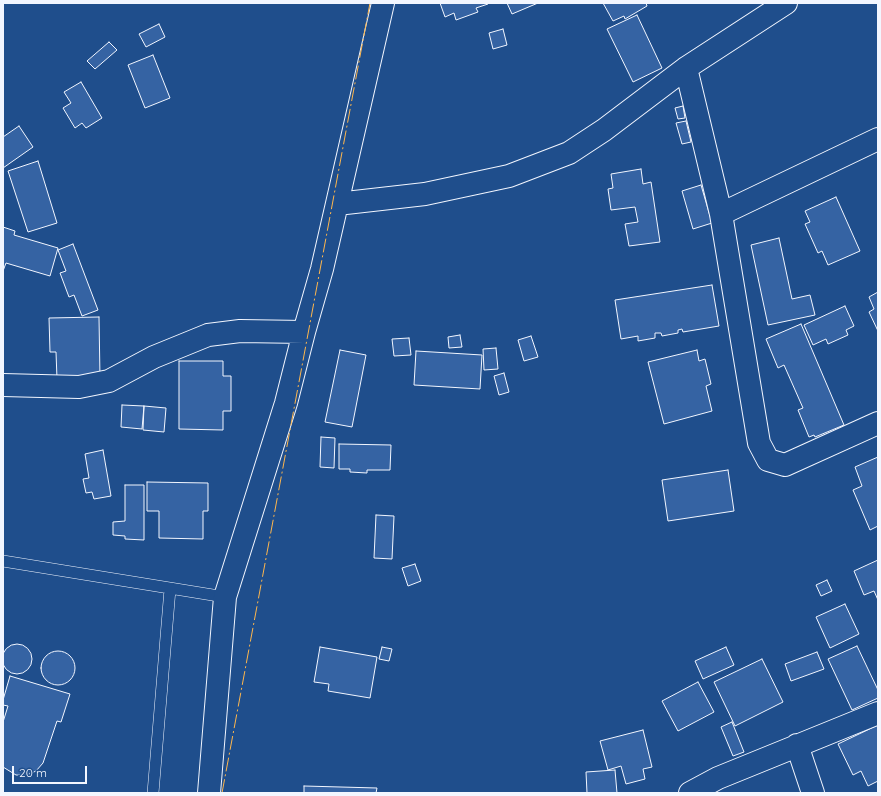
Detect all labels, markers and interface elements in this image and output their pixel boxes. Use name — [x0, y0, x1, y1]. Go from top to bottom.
scale bar — [14, 758, 89, 784]
text: 20 m — [19, 765, 47, 780]

